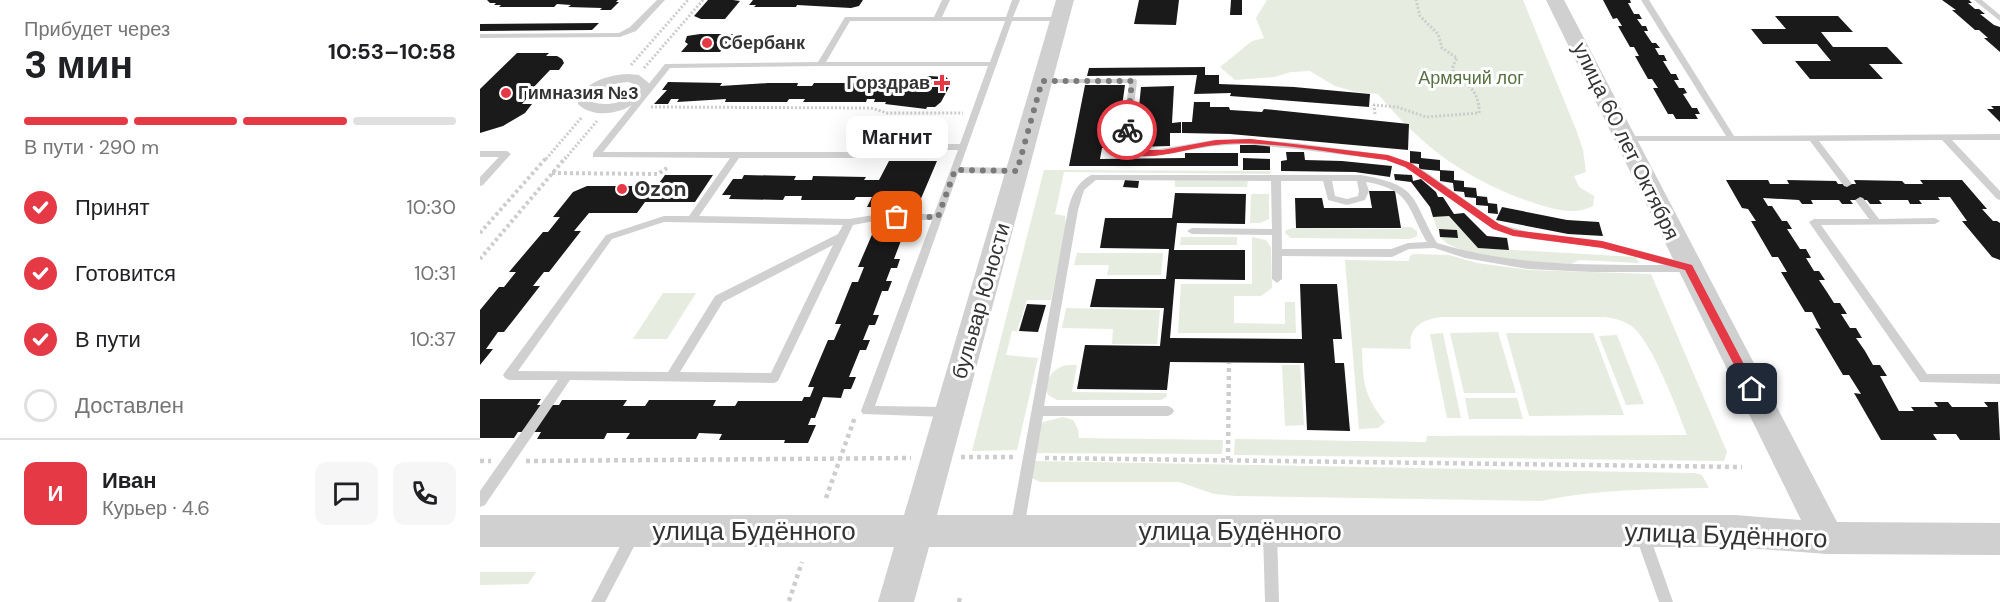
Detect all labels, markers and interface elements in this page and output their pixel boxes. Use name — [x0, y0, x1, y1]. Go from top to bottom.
text: Прибудет через — [24, 16, 170, 42]
place label: Сбербанк — [719, 31, 806, 55]
marker: Сбербанк — [700, 36, 714, 50]
text: 10:53–10:58 — [328, 37, 456, 66]
street label: улица 60 лет Октября — [1566, 38, 1686, 244]
text: 3 мин — [24, 39, 133, 90]
park label: Армячий лог — [1418, 66, 1524, 90]
place label: Горздрав — [846, 71, 930, 95]
marker: Горздрав — [935, 76, 949, 90]
place label: Гимназия №3 — [518, 81, 639, 105]
marker: Гимназия №3 — [499, 86, 513, 100]
courier — [1097, 100, 1157, 160]
icon: bike — [1111, 114, 1144, 147]
callout: Магнит — [846, 115, 948, 157]
text: Магнит — [862, 124, 932, 150]
text: В пути · 290 m — [24, 134, 159, 160]
place label: Ozon — [634, 175, 687, 203]
marker: Ozon — [615, 182, 629, 196]
icon: check — [24, 191, 57, 224]
pin — [871, 191, 922, 242]
text: Принят — [75, 193, 149, 222]
text: 10:30 — [407, 194, 456, 220]
icon: bag — [880, 200, 913, 233]
street label: бульвар Юности — [945, 220, 1017, 382]
icon: check — [24, 257, 57, 290]
text: Готовится — [75, 259, 176, 288]
text: 10:31 — [414, 260, 456, 286]
icon: check — [24, 323, 57, 356]
text: В пути — [75, 325, 141, 354]
text: 10:37 — [410, 326, 456, 352]
pin — [1726, 363, 1777, 414]
icon: home — [1735, 372, 1768, 405]
text: Доставлен — [75, 391, 184, 420]
button: chat — [315, 462, 378, 525]
button: phone — [393, 462, 456, 525]
text: Иван — [102, 466, 157, 495]
text: И — [48, 479, 63, 508]
text: Курьер · 4.6 — [102, 495, 210, 521]
street label: улица Будённого — [652, 514, 856, 548]
street label: улица Будённого — [1138, 514, 1342, 548]
street label: улица Будённого — [1624, 514, 1828, 556]

